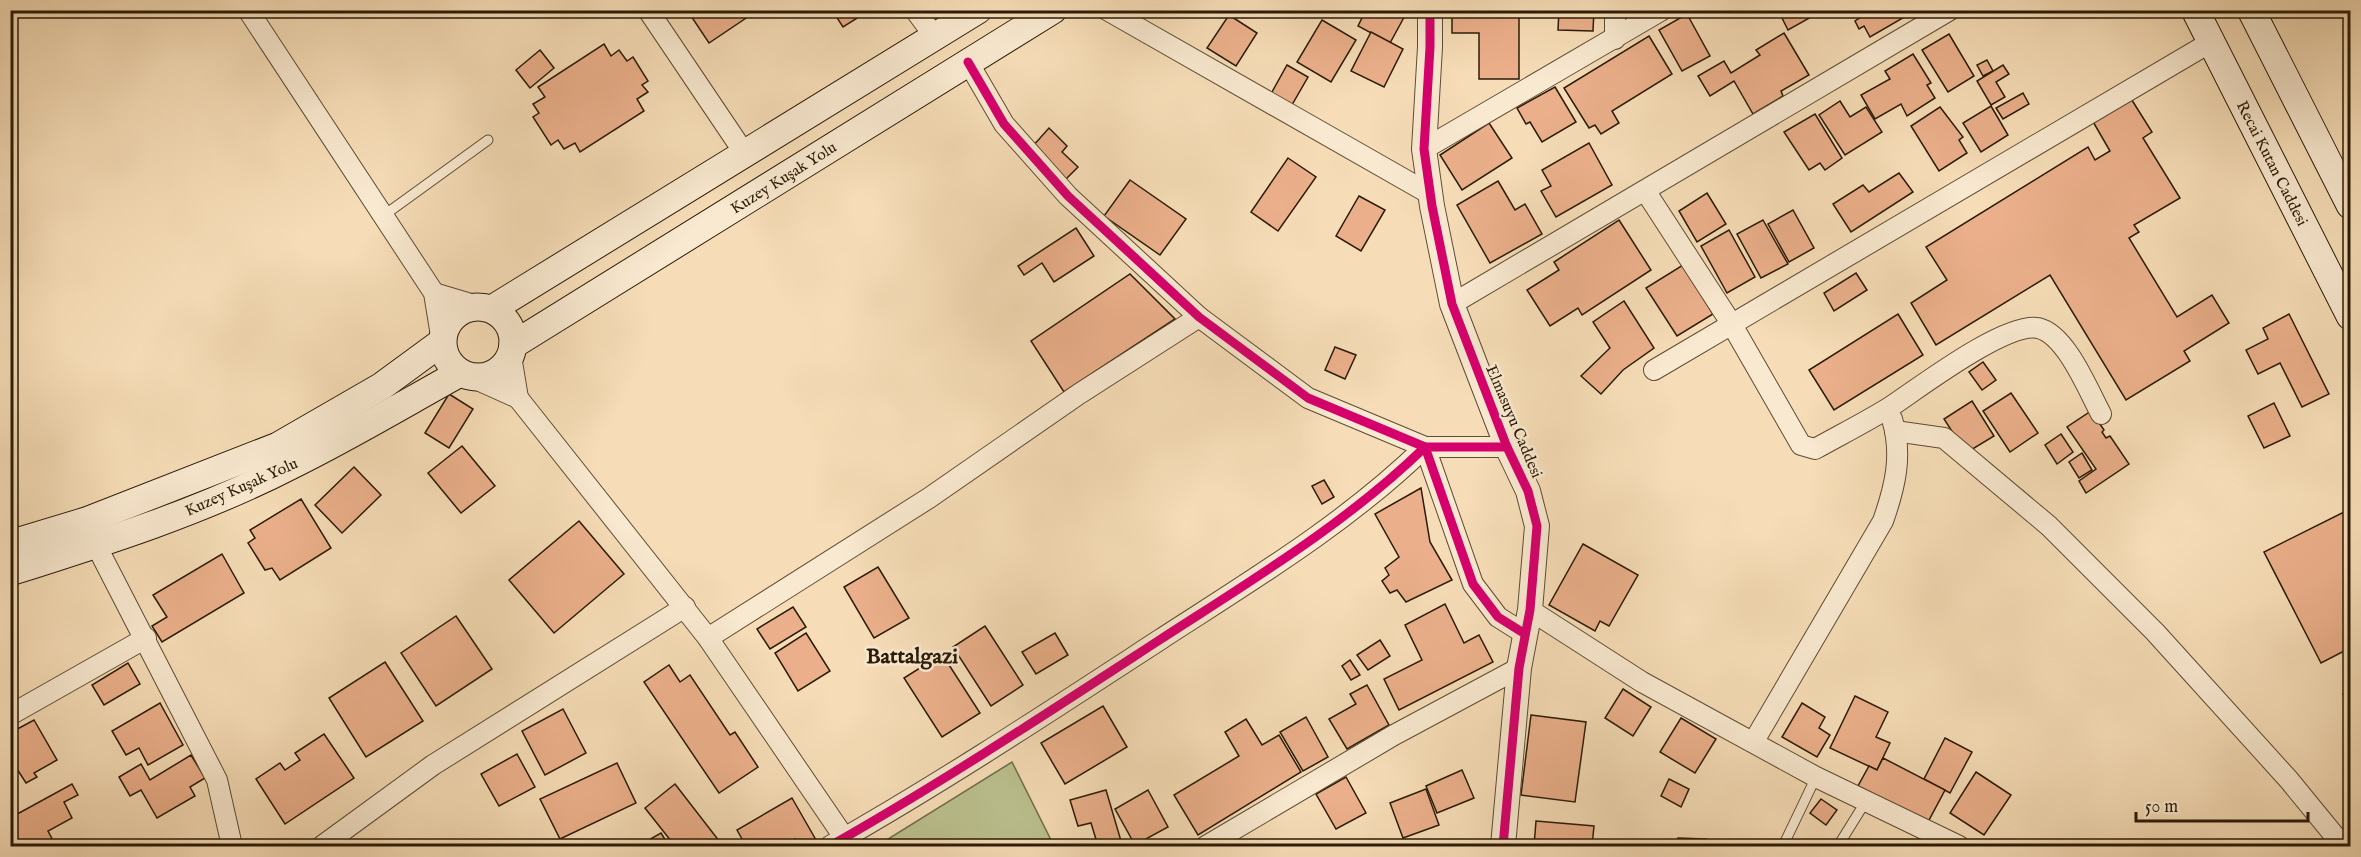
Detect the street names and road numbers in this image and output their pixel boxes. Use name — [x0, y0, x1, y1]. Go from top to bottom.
street label: Recai Kutan Caddesi — [2231, 98, 2311, 230]
street label: Kuzey Kuşak Yolu — [727, 138, 841, 219]
street label: Elmasuyu Caddesi — [1480, 362, 1546, 481]
street label: Kuzey Kuşak Yolu — [182, 454, 301, 522]

